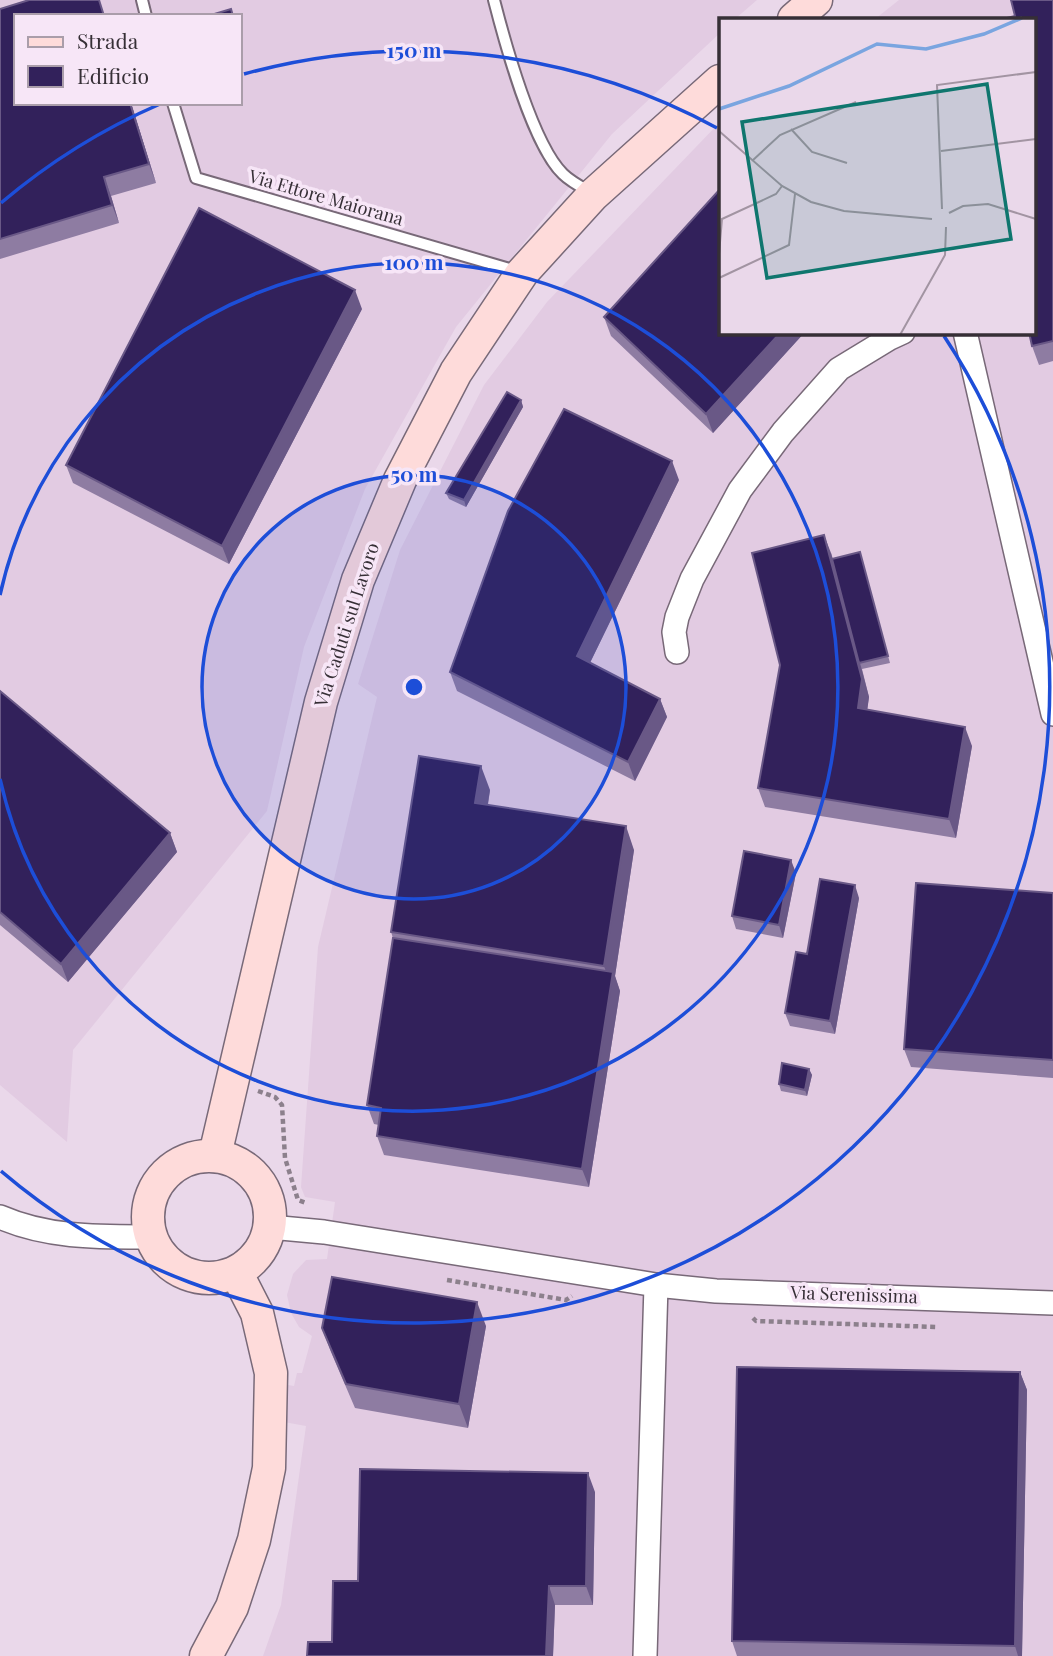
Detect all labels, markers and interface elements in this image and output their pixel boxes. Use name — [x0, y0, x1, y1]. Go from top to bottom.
legend — [14, 14, 242, 105]
inset map — [719, 18, 1036, 334]
text: Strada — [77, 26, 139, 54]
text: 150 m — [387, 35, 441, 63]
text: Edificio — [77, 61, 149, 89]
street label: Via Ettore Maiorana — [245, 163, 406, 231]
text: 100 m — [384, 247, 444, 275]
text: 50 m — [390, 459, 438, 487]
street label: Via Caduti sul Lavoro — [308, 539, 384, 711]
centre of rings — [402, 675, 426, 699]
street label: Via Serenissima — [789, 1280, 918, 1308]

